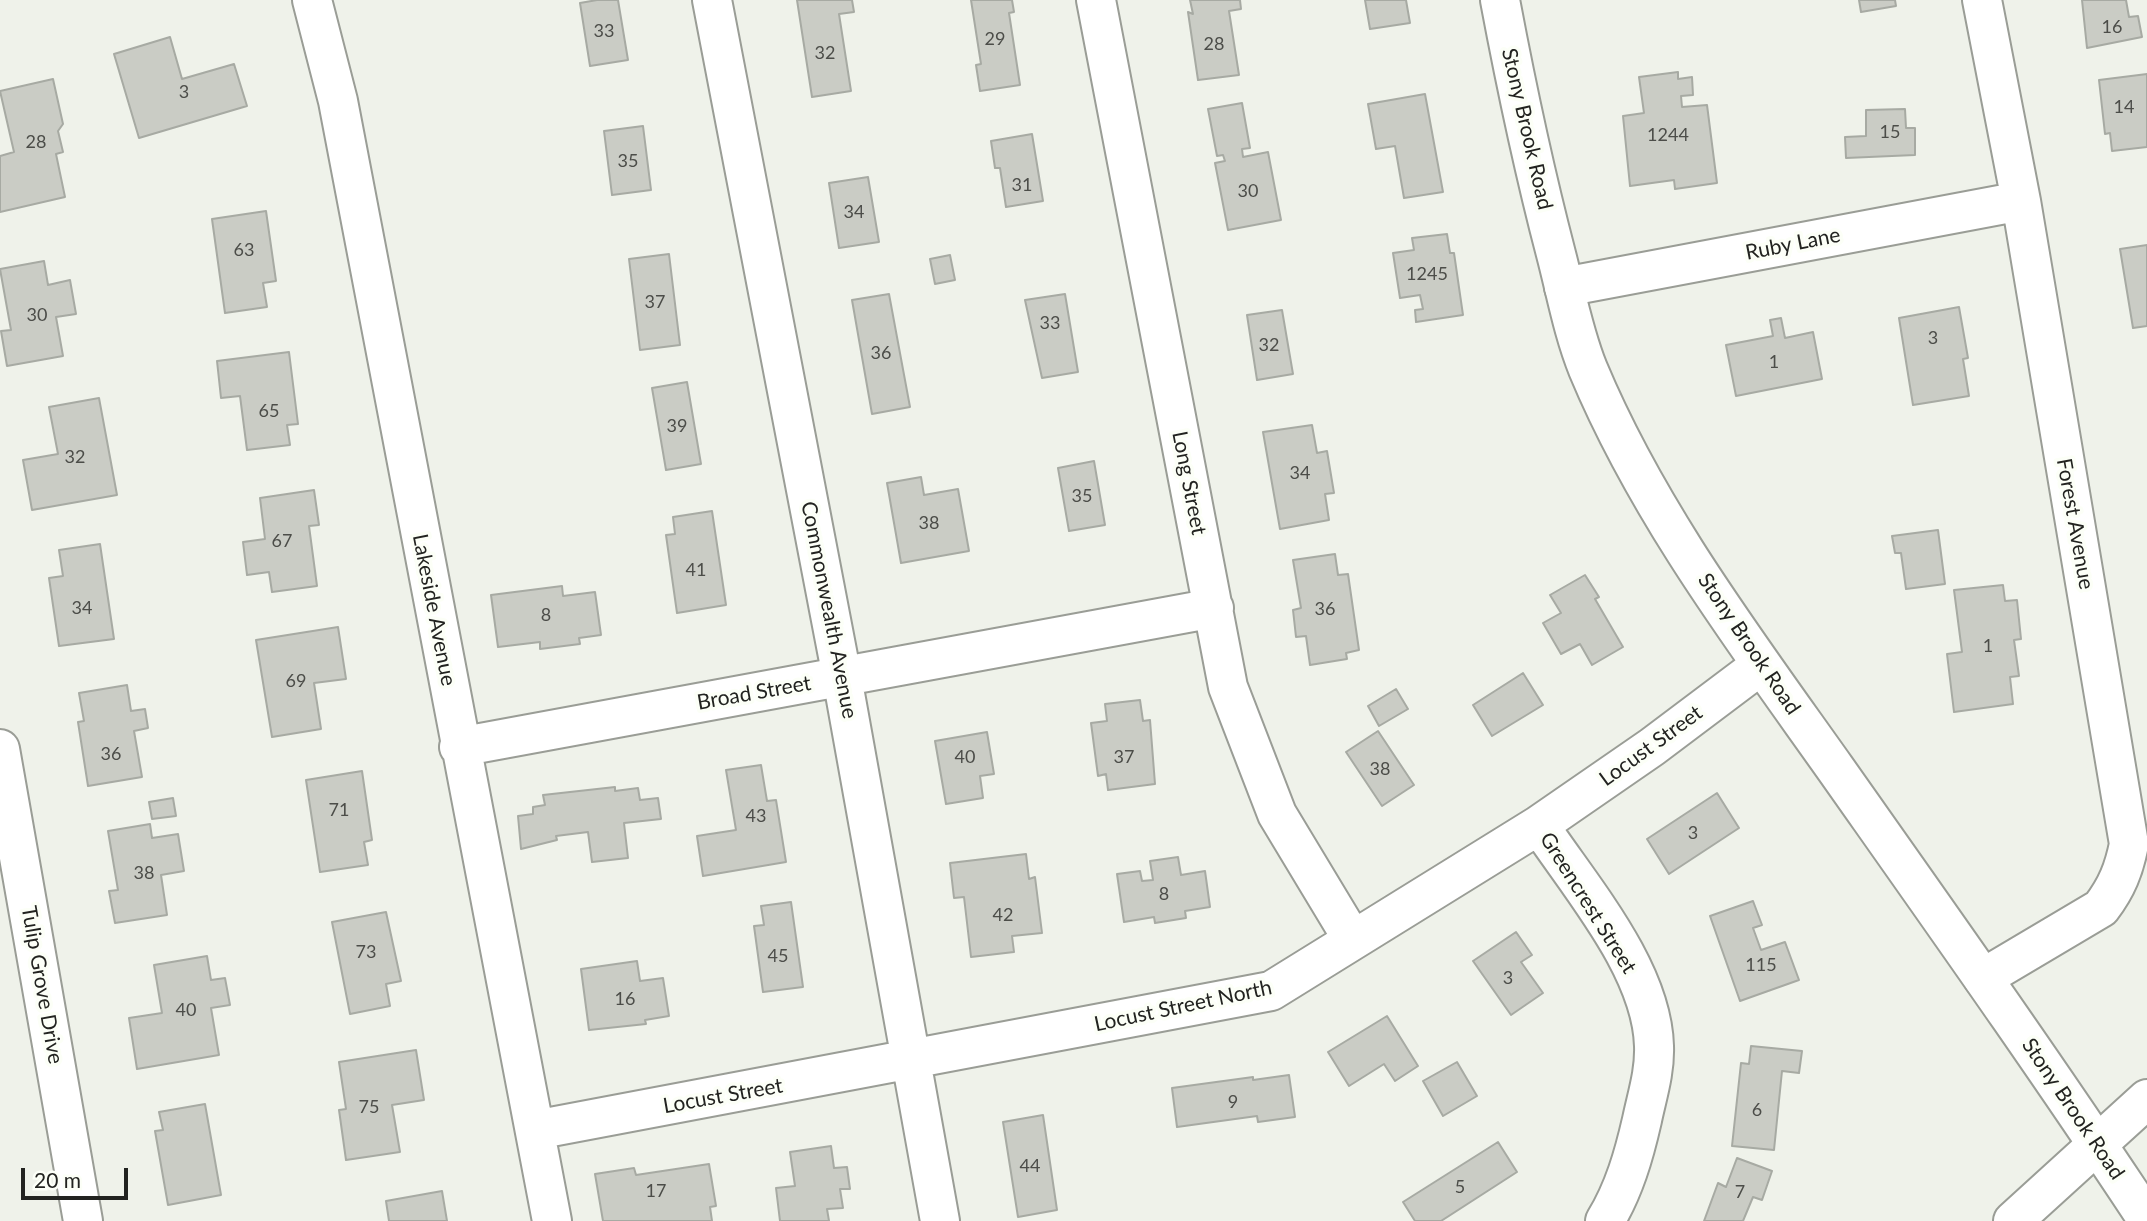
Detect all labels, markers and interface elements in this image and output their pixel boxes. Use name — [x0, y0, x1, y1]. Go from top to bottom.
house number: 16 — [2102, 16, 2122, 38]
house number: 33 — [594, 20, 614, 42]
house number: 29 — [985, 28, 1005, 50]
house number: 28 — [1204, 33, 1224, 55]
house number: 32 — [815, 42, 835, 64]
street label: Stony Brook Road — [1496, 46, 1558, 212]
house number: 3 — [179, 81, 189, 103]
house number: 14 — [2114, 96, 2134, 118]
house number: 15 — [1880, 121, 1900, 143]
house number: 1244 — [1647, 124, 1689, 146]
house number: 28 — [26, 131, 46, 153]
house number: 35 — [618, 150, 638, 172]
house number: 31 — [1012, 174, 1032, 196]
house number: 30 — [1238, 180, 1258, 202]
house number: 34 — [844, 201, 864, 223]
street label: Ruby Lane — [1743, 222, 1843, 266]
house number: 63 — [234, 239, 254, 261]
house number: 1245 — [1406, 263, 1448, 285]
house number: 37 — [645, 291, 665, 313]
house number: 30 — [27, 304, 47, 326]
house number: 33 — [1040, 312, 1060, 334]
house number: 3 — [1928, 327, 1938, 349]
house number: 32 — [1259, 334, 1279, 356]
house number: 36 — [871, 342, 891, 364]
house number: 1 — [1769, 351, 1779, 373]
house number: 65 — [259, 400, 279, 422]
house number: 39 — [667, 415, 687, 437]
street label: Long Street — [1167, 429, 1211, 537]
house number: 32 — [65, 446, 85, 468]
street label: Forest Avenue — [2051, 456, 2099, 592]
house number: 34 — [1290, 462, 1310, 484]
house number: 35 — [1072, 485, 1092, 507]
street label: Commonwealth Avenue — [796, 499, 862, 721]
house number: 38 — [919, 512, 939, 534]
house number: 67 — [272, 530, 292, 552]
street label: Lakeside Avenue — [407, 532, 461, 688]
house number: 41 — [686, 559, 706, 581]
street label: Stony Brook Road — [1692, 569, 1806, 719]
house number: 34 — [72, 597, 92, 619]
house number: 36 — [1315, 598, 1335, 620]
house number: 8 — [541, 604, 551, 626]
house number: 1 — [1983, 635, 1993, 657]
house number: 69 — [286, 670, 306, 692]
street label: Broad Street — [695, 671, 813, 715]
street label: Locust Street — [1595, 700, 1707, 792]
house number: 36 — [101, 743, 121, 765]
house number: 40 — [955, 746, 975, 768]
house number: 37 — [1114, 746, 1134, 768]
house number: 38 — [1370, 758, 1390, 780]
house number: 71 — [329, 799, 349, 821]
house number: 43 — [746, 805, 766, 827]
house number: 3 — [1688, 822, 1698, 844]
street label: Greencrest Street — [1534, 828, 1642, 978]
house number: 38 — [134, 862, 154, 884]
house number: 8 — [1159, 883, 1169, 905]
street label: Tulip Grove Drive — [16, 904, 68, 1066]
house number: 42 — [993, 904, 1013, 926]
house number: 73 — [356, 941, 376, 963]
house number: 45 — [768, 945, 788, 967]
house number: 115 — [1745, 954, 1777, 976]
house number: 3 — [1503, 967, 1513, 989]
street label: Locust Street North — [1092, 975, 1274, 1037]
house number: 16 — [615, 988, 635, 1010]
house number: 40 — [176, 999, 196, 1021]
street label: Stony Brook Road — [2016, 1034, 2130, 1184]
street label: Locust Street — [661, 1073, 785, 1119]
house number: 9 — [1228, 1091, 1238, 1113]
house number: 75 — [359, 1096, 379, 1118]
house number: 6 — [1752, 1099, 1762, 1121]
scale bar — [24, 1154, 131, 1198]
house number: 44 — [1020, 1155, 1040, 1177]
text: 20 m — [34, 1167, 81, 1192]
house number: 5 — [1455, 1176, 1465, 1198]
house number: 17 — [646, 1180, 666, 1202]
house number: 7 — [1735, 1181, 1745, 1203]

